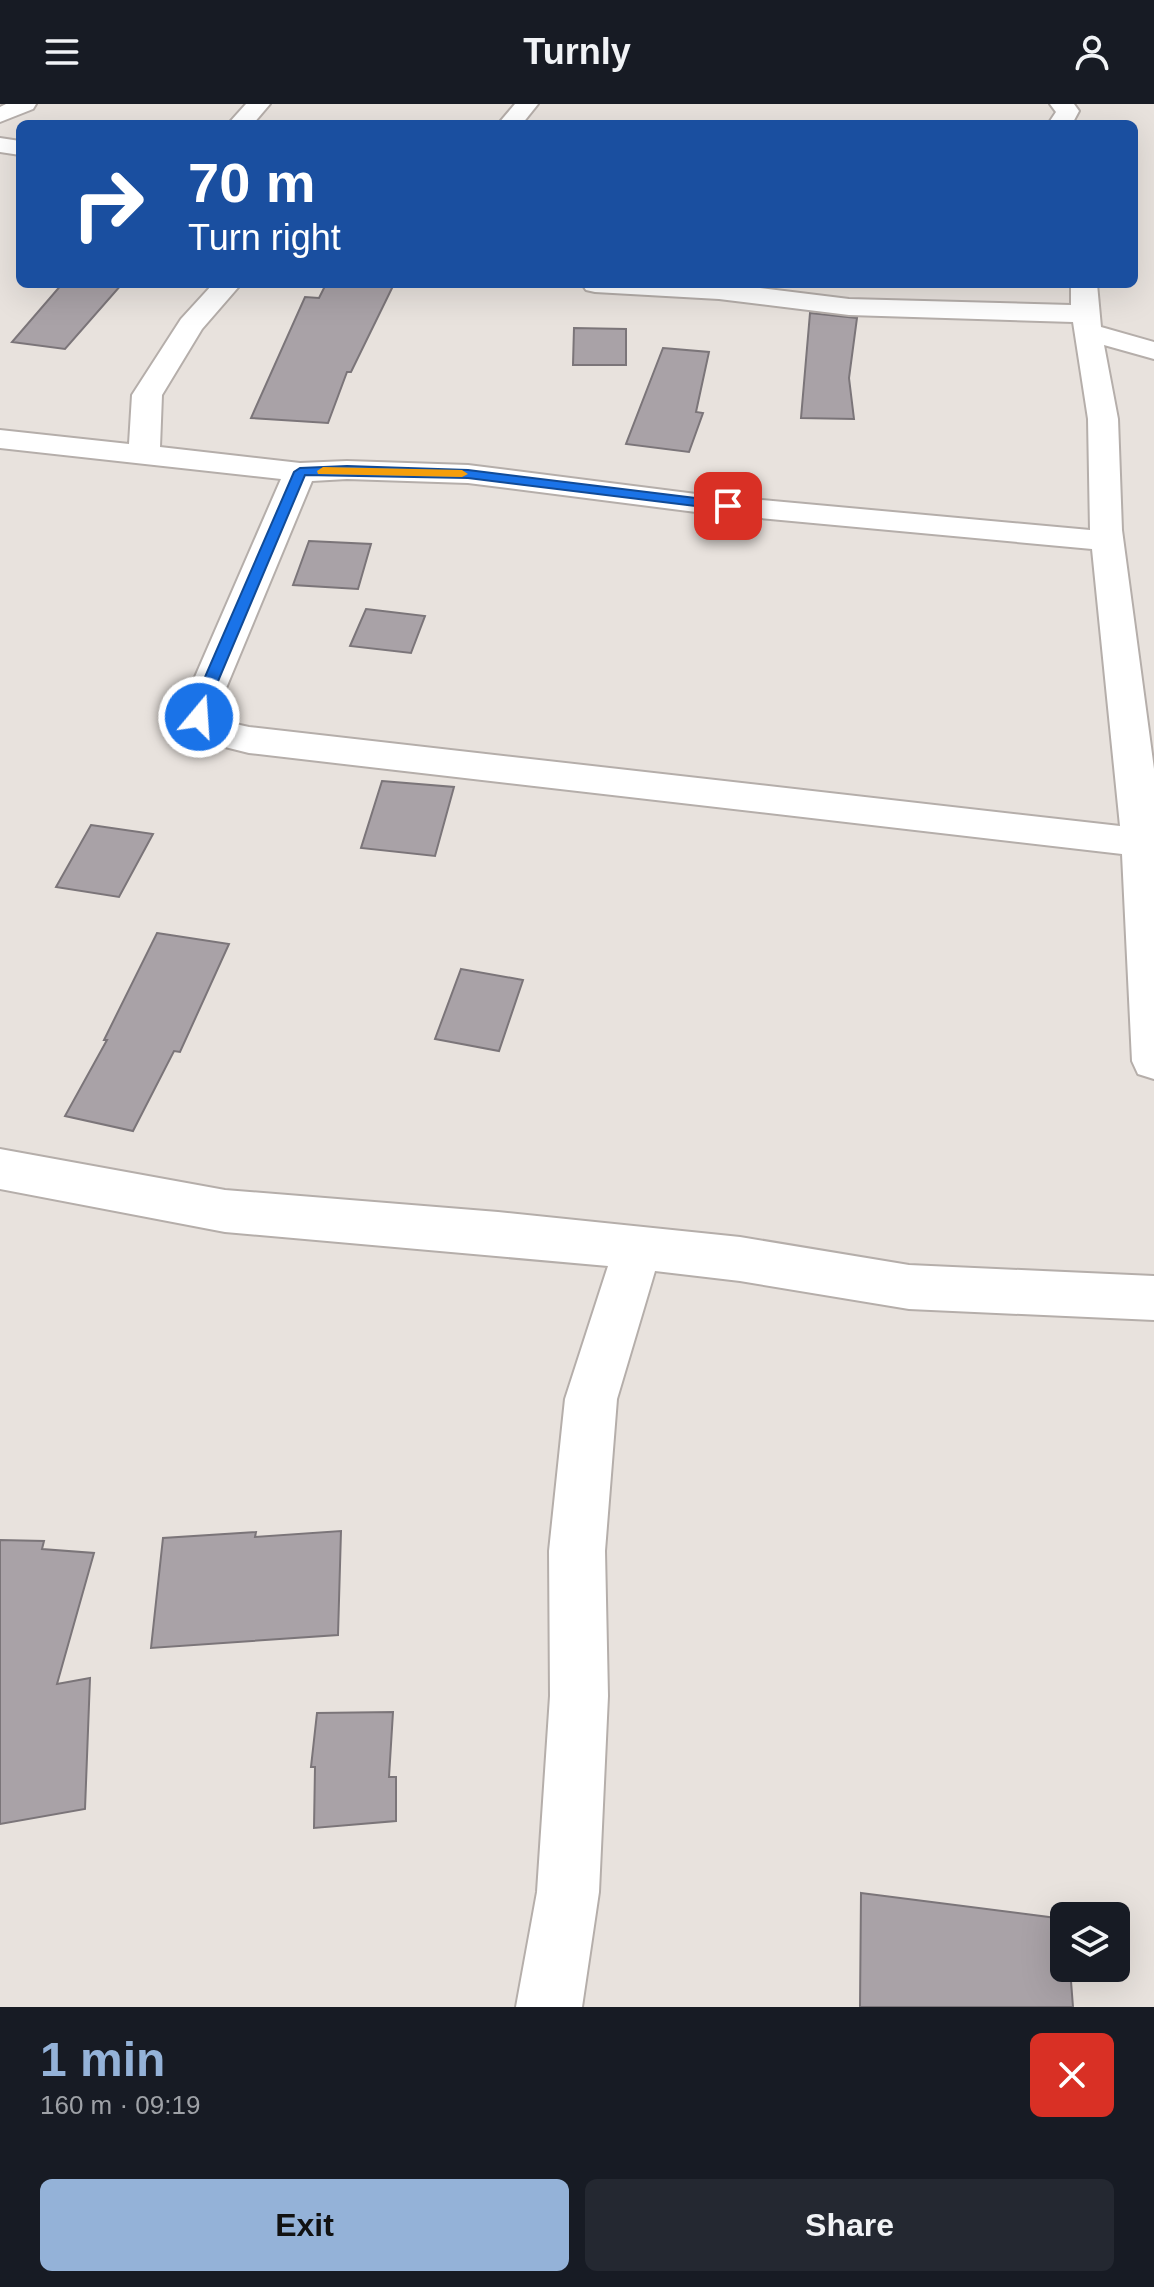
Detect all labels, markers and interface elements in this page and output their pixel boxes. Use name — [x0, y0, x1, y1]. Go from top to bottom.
icon: menu — [40, 30, 84, 74]
icon: person — [1070, 30, 1114, 74]
text: Turnly — [523, 31, 631, 72]
text: 70 m — [188, 151, 316, 214]
icon: right — [56, 152, 160, 256]
text: Turn right — [188, 217, 341, 258]
pin — [694, 472, 762, 540]
icon: arrive — [706, 484, 750, 528]
position arrow — [157, 675, 241, 759]
map controls — [1050, 1902, 1130, 1982]
button: layers — [1050, 1902, 1130, 1982]
text: 1 min — [40, 2033, 165, 2086]
button: close — [1030, 2033, 1114, 2117]
text: 160 m · 09:19 — [40, 2090, 200, 2120]
button: Exit — [40, 2179, 569, 2271]
button: Share — [585, 2179, 1114, 2271]

